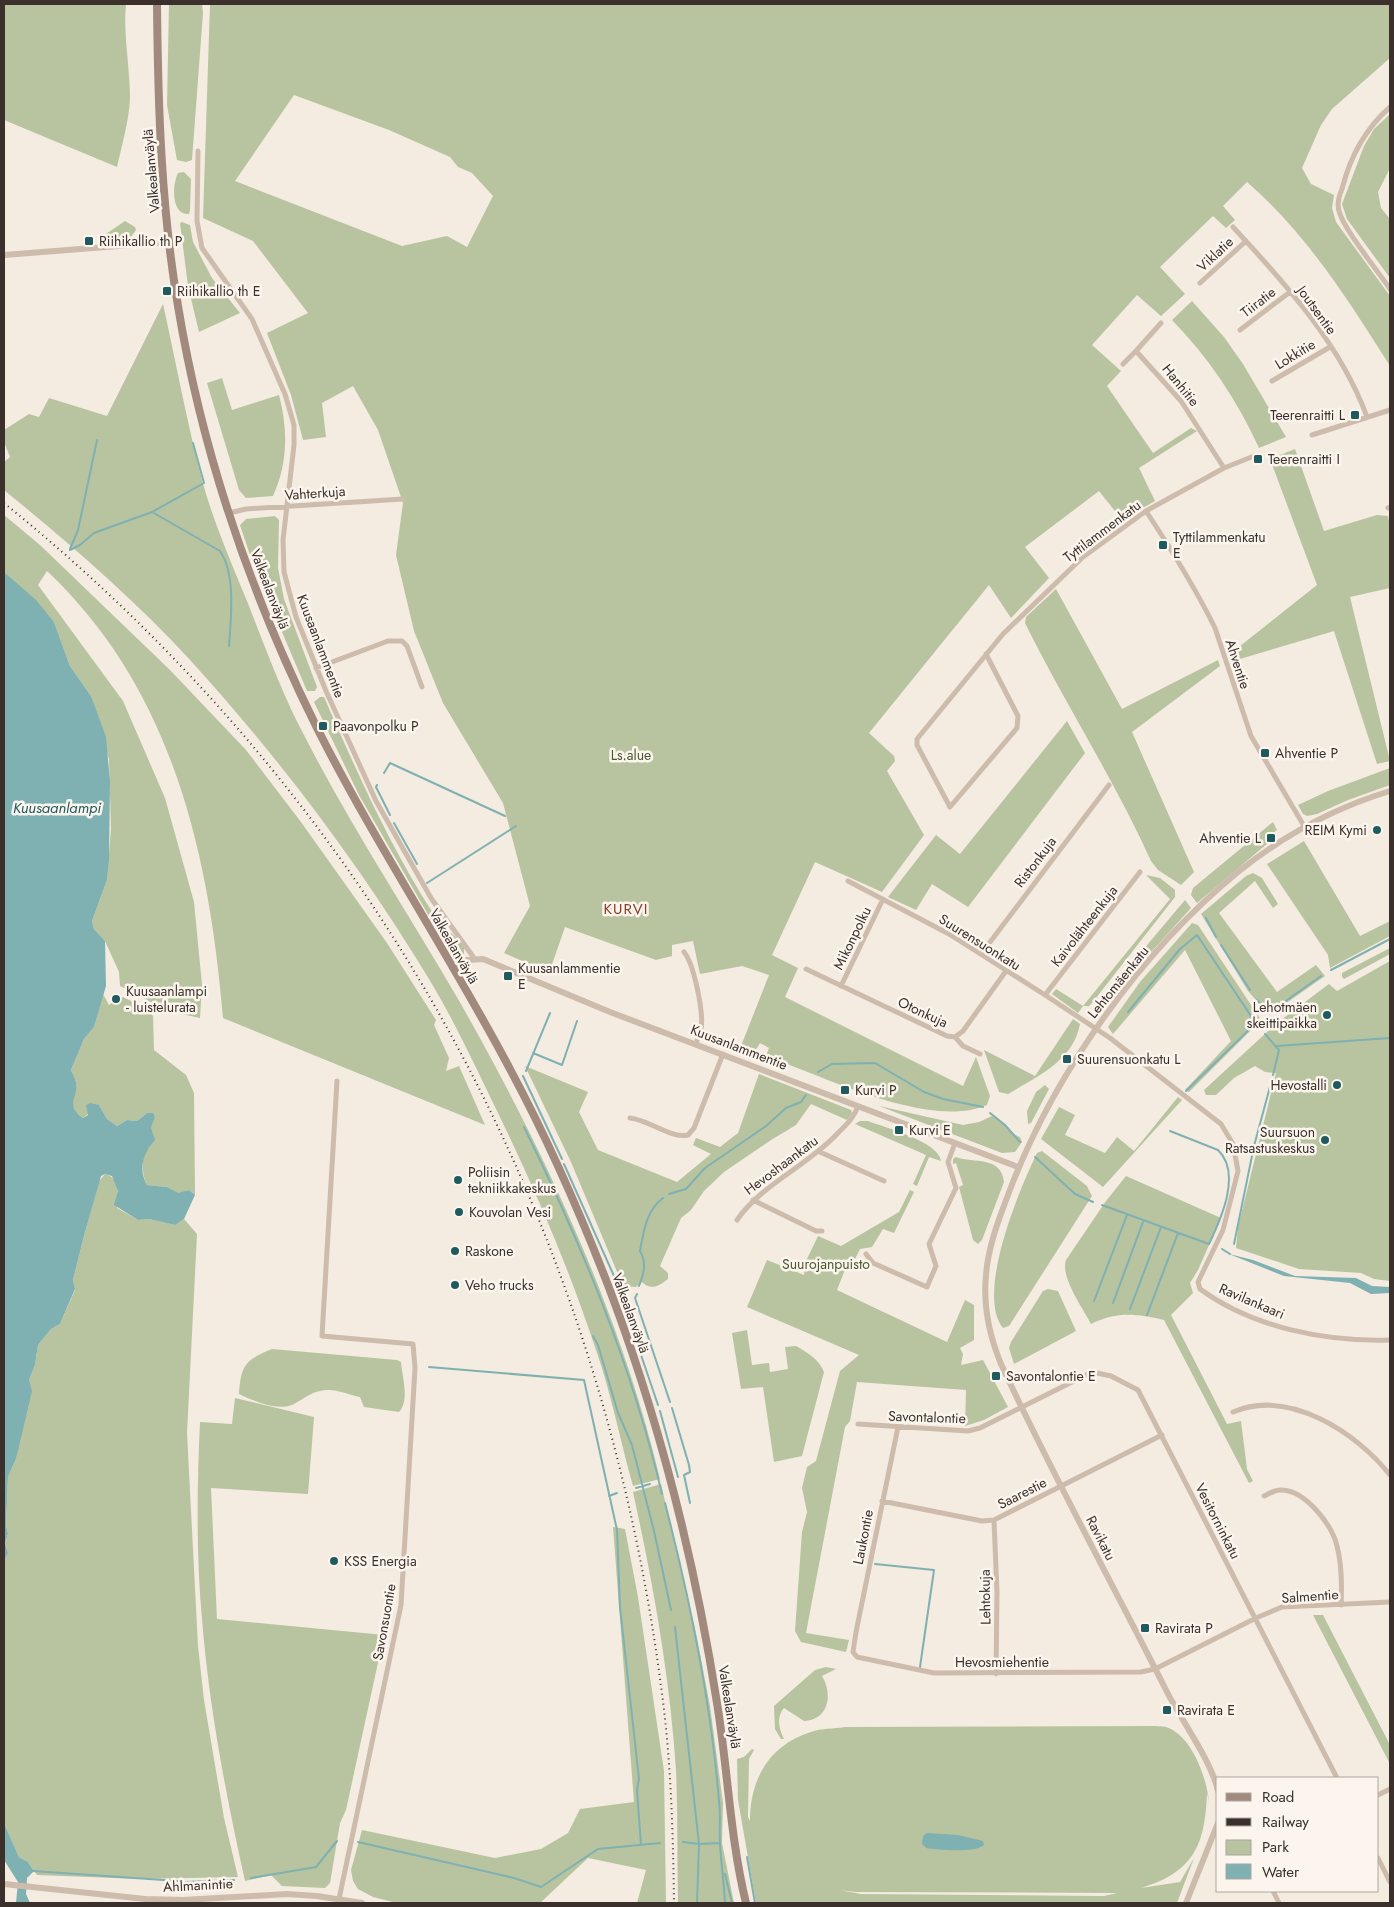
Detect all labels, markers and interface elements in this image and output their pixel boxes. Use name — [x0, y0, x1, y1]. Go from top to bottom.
street label: Valkealanväylä — [137, 128, 165, 214]
place label: Riihikallio th P — [99, 231, 183, 251]
street label: Viklatie — [1192, 232, 1238, 276]
marker: Riihikallio th P — [83, 235, 95, 247]
street label: Joutsentie — [1291, 280, 1342, 339]
place label: Riihikallio th E — [177, 281, 261, 301]
street label: Tiiratie — [1236, 282, 1280, 322]
marker: Riihikallio th E — [161, 285, 173, 297]
street label: Lokkitie — [1271, 334, 1319, 374]
street label: Hanhitie — [1158, 360, 1204, 410]
place label: Teerenraitti L — [1270, 405, 1346, 425]
marker: Teerenraitti L — [1349, 409, 1361, 421]
place label: Teerenraitti I — [1268, 449, 1340, 469]
marker: Teerenraitti I — [1252, 453, 1264, 465]
street label: Vahterkuja — [284, 481, 346, 505]
street label: Tyttilammenkatu — [1059, 495, 1145, 567]
place label: Tyttilammenkatu E — [1173, 527, 1266, 563]
marker: Tyttilammenkatu E — [1157, 539, 1169, 551]
street label: Valkealanväylä — [246, 546, 294, 632]
street label: Kuusaanlammentie — [292, 591, 350, 701]
street label: Ahventie — [1221, 637, 1255, 691]
place label: Paavonpolku P — [333, 716, 419, 736]
marker: Paavonpolku P — [317, 720, 329, 732]
place label: Ahventie P — [1275, 743, 1338, 763]
park label: Ls.alue — [611, 745, 651, 765]
marker: Ahventie P — [1259, 747, 1271, 759]
water label: Kuusaanlampi — [13, 797, 101, 819]
place label: REIM Kymi — [1305, 820, 1367, 840]
marker: REIM Kymi — [1371, 824, 1383, 836]
place label: Ahventie L — [1199, 828, 1262, 848]
street label: Ristonkuja — [1009, 832, 1061, 892]
marker: Ahventie L — [1265, 832, 1277, 844]
street label: Kaivolähteenkuja — [1046, 881, 1122, 971]
district label: KURVI — [604, 898, 648, 920]
street label: Mikonpolku — [828, 903, 876, 973]
street label: Valkealanväylä — [424, 905, 484, 987]
street label: Suurensuonkatu — [935, 909, 1025, 975]
street label: Lehtomäenkatu — [1083, 942, 1153, 1022]
place label: Kuusanlammentie E — [518, 958, 620, 994]
marker: Kuusanlammentie E — [502, 970, 514, 982]
place label: Kuusaanlampi - luistelurata — [126, 981, 207, 1017]
street label: Otonkuja — [895, 992, 951, 1032]
marker: Kuusaanlampi - luistelurata — [110, 993, 122, 1005]
place label: Lehotmäen skeittipaikka — [1247, 997, 1317, 1033]
marker: Lehotmäen skeittipaikka — [1321, 1009, 1333, 1021]
street label: Kuusanlammentie — [688, 1019, 790, 1075]
place label: Suurensuonkatu L — [1077, 1049, 1181, 1069]
marker: Suurensuonkatu L — [1061, 1053, 1073, 1065]
place label: Hevostalli — [1271, 1075, 1327, 1095]
marker: Hevostalli — [1331, 1079, 1343, 1091]
place label: Kurvi P — [855, 1080, 897, 1100]
marker: Kurvi P — [839, 1084, 851, 1096]
place label: Kurvi E — [909, 1120, 951, 1140]
place label: Suursuon Ratsastuskeskus — [1225, 1122, 1315, 1158]
marker: Kurvi E — [893, 1124, 905, 1136]
street label: Hevoshaankatu — [740, 1131, 822, 1199]
marker: Suursuon Ratsastuskeskus — [1319, 1134, 1331, 1146]
place label: Poliisin tekniikkakeskus — [468, 1162, 557, 1198]
marker: Poliisin tekniikkakeskus — [452, 1174, 464, 1186]
place label: Kouvolan Vesi — [469, 1202, 551, 1222]
marker: Kouvolan Vesi — [453, 1206, 465, 1218]
place label: Raskone — [465, 1241, 513, 1261]
marker: Raskone — [449, 1245, 461, 1257]
park label: Suurojanpuisto — [782, 1254, 870, 1274]
street label: Valkealanväylä — [607, 1270, 655, 1356]
place label: Veho trucks — [465, 1275, 534, 1295]
street label: Ravilankaari — [1216, 1278, 1288, 1324]
marker: Veho trucks — [449, 1279, 461, 1291]
place label: Savontalontie E — [1006, 1366, 1096, 1386]
marker: Savontalontie E — [990, 1370, 1002, 1382]
street label: Savontalontie — [888, 1406, 966, 1428]
street label: Saarestie — [994, 1472, 1050, 1514]
street label: Vesitorninkatu — [1190, 1480, 1246, 1562]
street label: Laukontie — [848, 1508, 878, 1566]
street label: Ravikatu — [1081, 1512, 1121, 1564]
place label: KSS Energia — [344, 1551, 417, 1571]
marker: KSS Energia — [328, 1555, 340, 1567]
street label: Lehtokuja — [975, 1569, 995, 1625]
street label: Savonsuontie — [367, 1582, 401, 1662]
street label: Salmentie — [1281, 1584, 1339, 1608]
place label: Ravirata P — [1155, 1618, 1213, 1638]
marker: Ravirata P — [1139, 1622, 1151, 1634]
street label: Hevosmiehentie — [955, 1652, 1049, 1672]
street label: Valkealanväylä — [714, 1664, 746, 1750]
place label: Ravirata E — [1177, 1700, 1235, 1720]
marker: Ravirata E — [1161, 1704, 1173, 1716]
legend — [1216, 1777, 1379, 1892]
text: Road — [1262, 1786, 1294, 1808]
text: Railway — [1262, 1811, 1309, 1833]
text: Park — [1262, 1836, 1289, 1858]
text: Water — [1262, 1861, 1300, 1883]
street label: Ahlmanintie — [163, 1873, 233, 1897]

